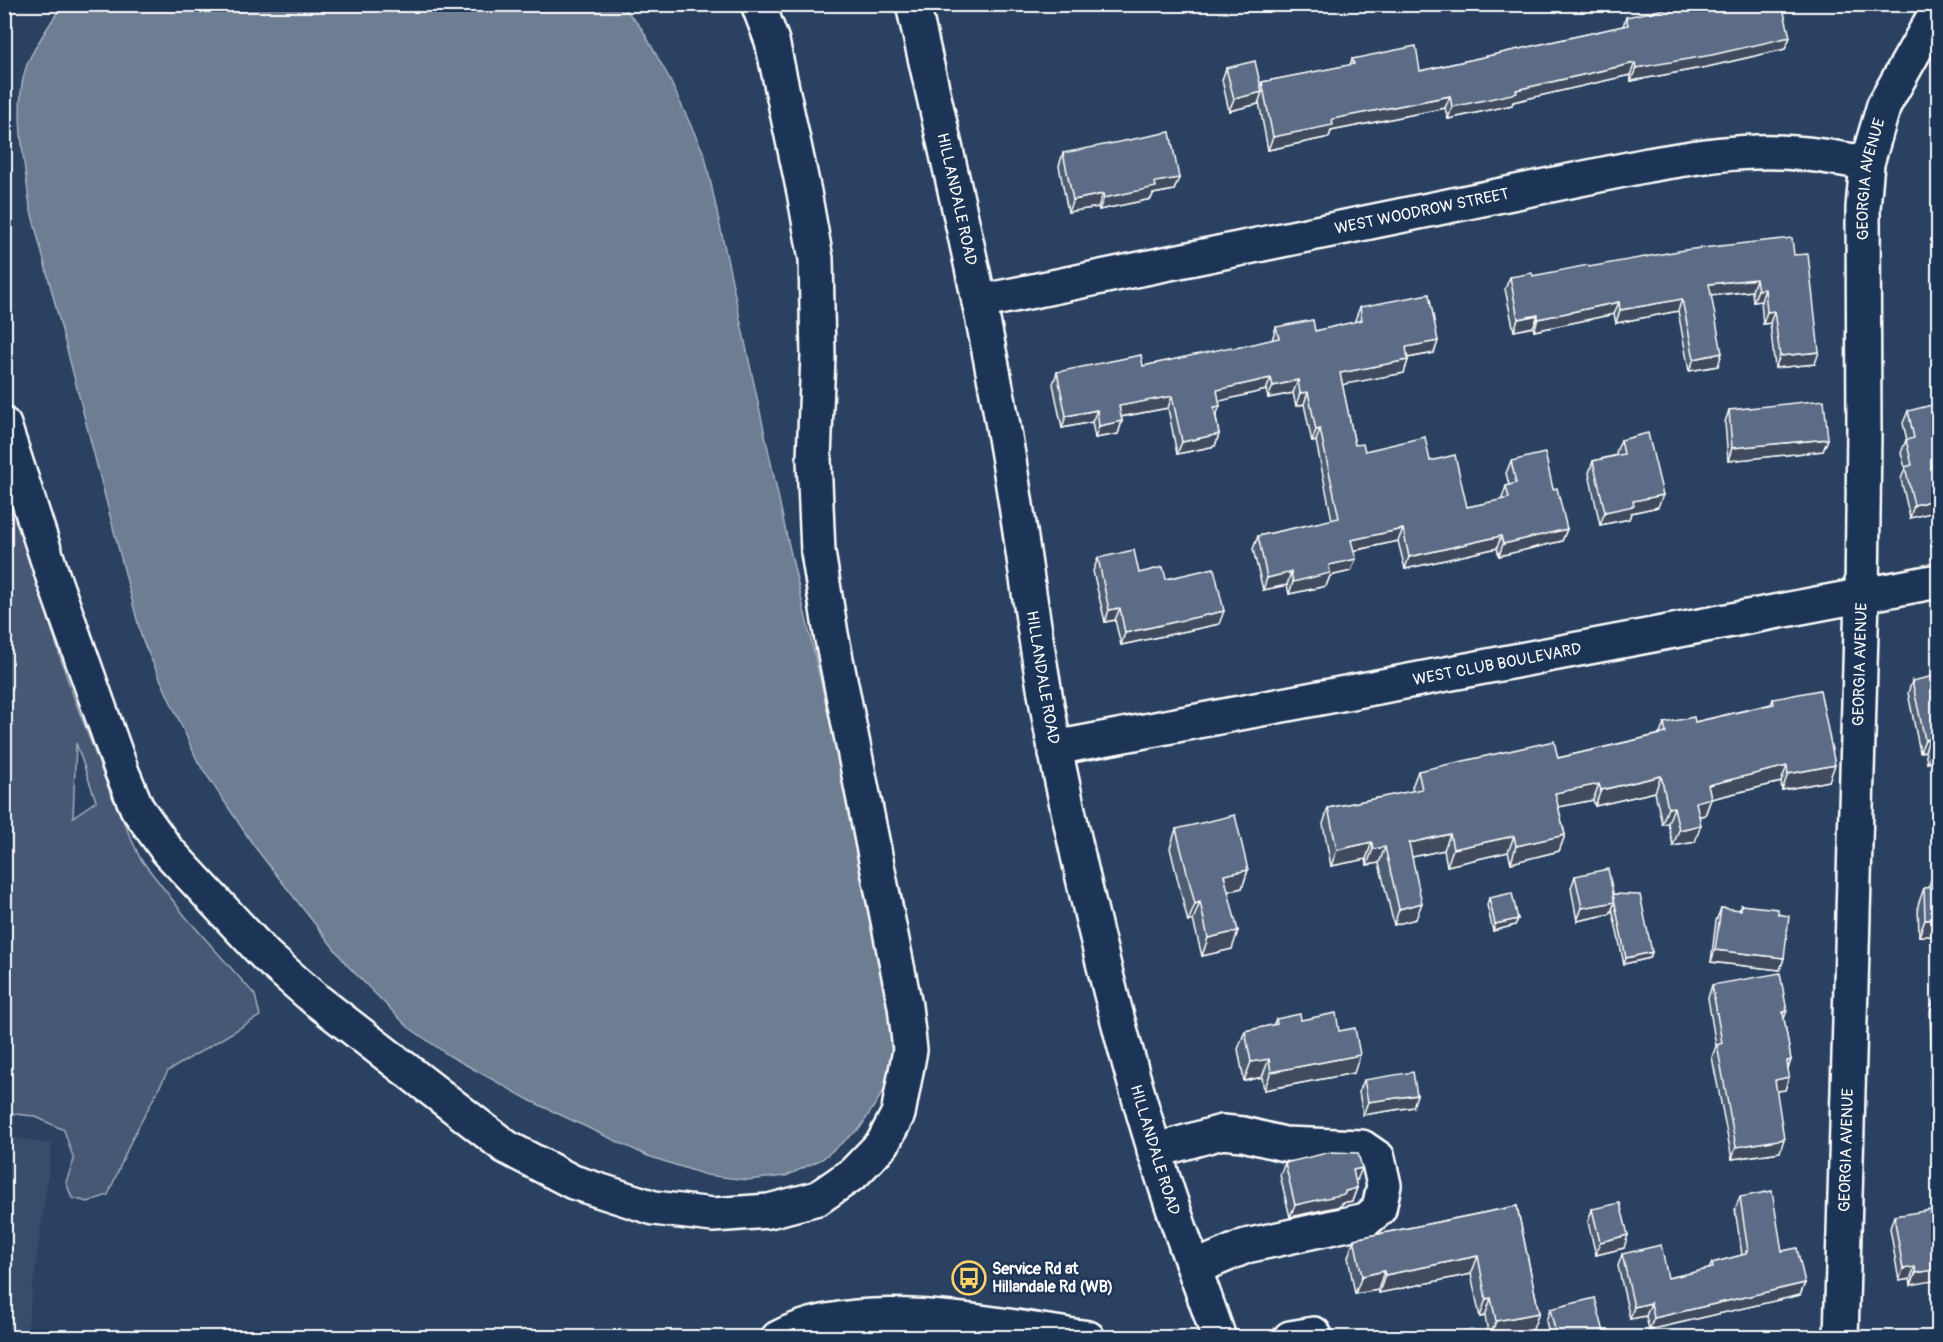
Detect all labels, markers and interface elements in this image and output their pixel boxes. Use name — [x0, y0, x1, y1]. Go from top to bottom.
street label: GEORGIA AVENUE — [1853, 116, 1890, 240]
street label: HILLANDALE ROAD — [932, 131, 981, 267]
street label: WEST WOODROW STREET — [1333, 184, 1511, 239]
street label: GEORGIA AVENUE — [1848, 602, 1872, 726]
street label: HILLANDALE ROAD — [1022, 609, 1064, 746]
street label: WEST CLUB BOULEVARD — [1411, 639, 1583, 690]
street label: HILLANDALE ROAD — [1126, 1082, 1184, 1218]
street label: GEORGIA AVENUE — [1835, 1088, 1858, 1212]
place label: Service Rd at Hillandale Rd (WB) — [992, 1259, 1113, 1297]
bus stop icon: Service Rd at Hillandale Rd (WB) — [951, 1260, 987, 1296]

